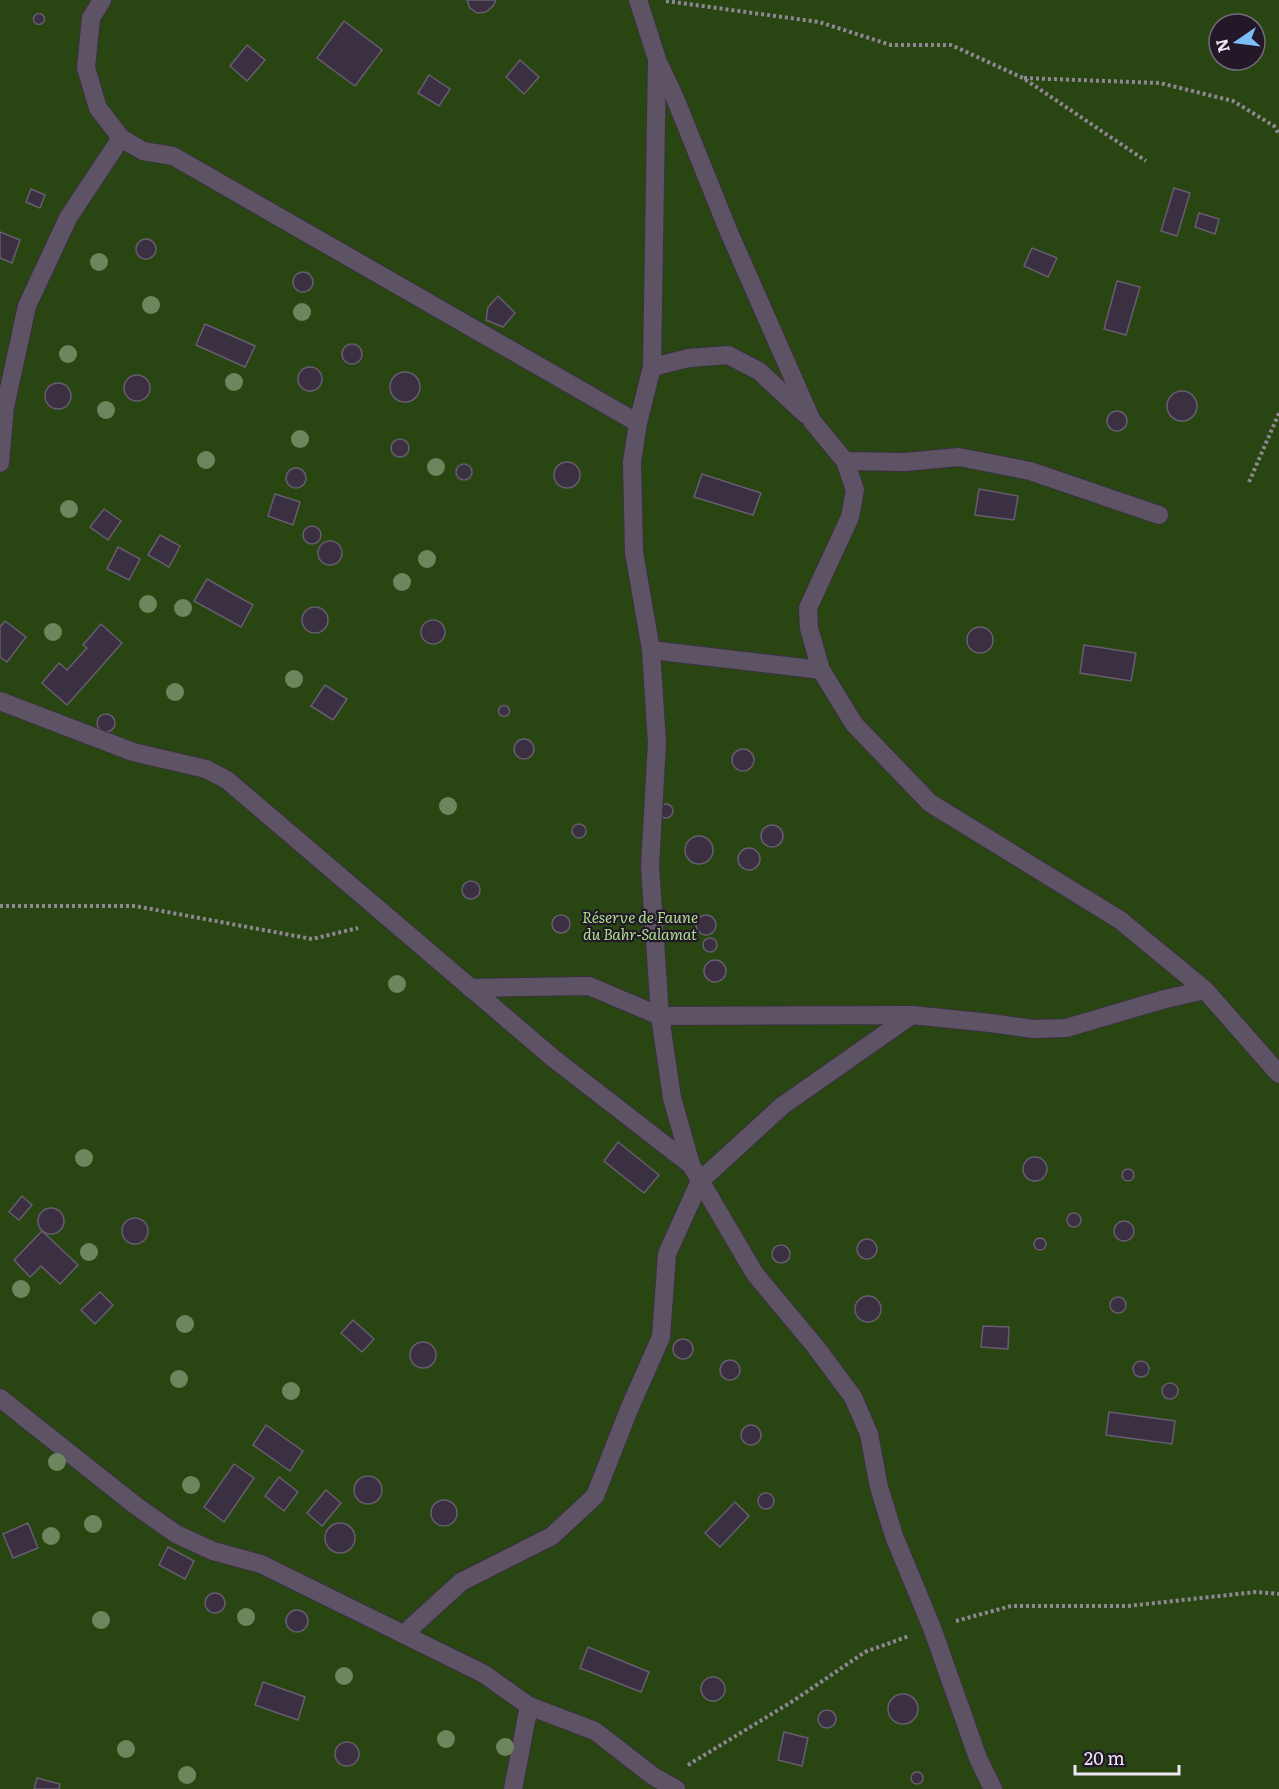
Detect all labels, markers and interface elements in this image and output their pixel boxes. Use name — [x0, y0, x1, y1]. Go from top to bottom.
north arrow — [1207, 12, 1267, 72]
text: N — [1208, 36, 1235, 55]
park label: Réserve de Faune du Bahr-Salamat — [582, 905, 698, 945]
scale bar — [1075, 1738, 1178, 1776]
text: 20 m — [1084, 1744, 1125, 1771]

